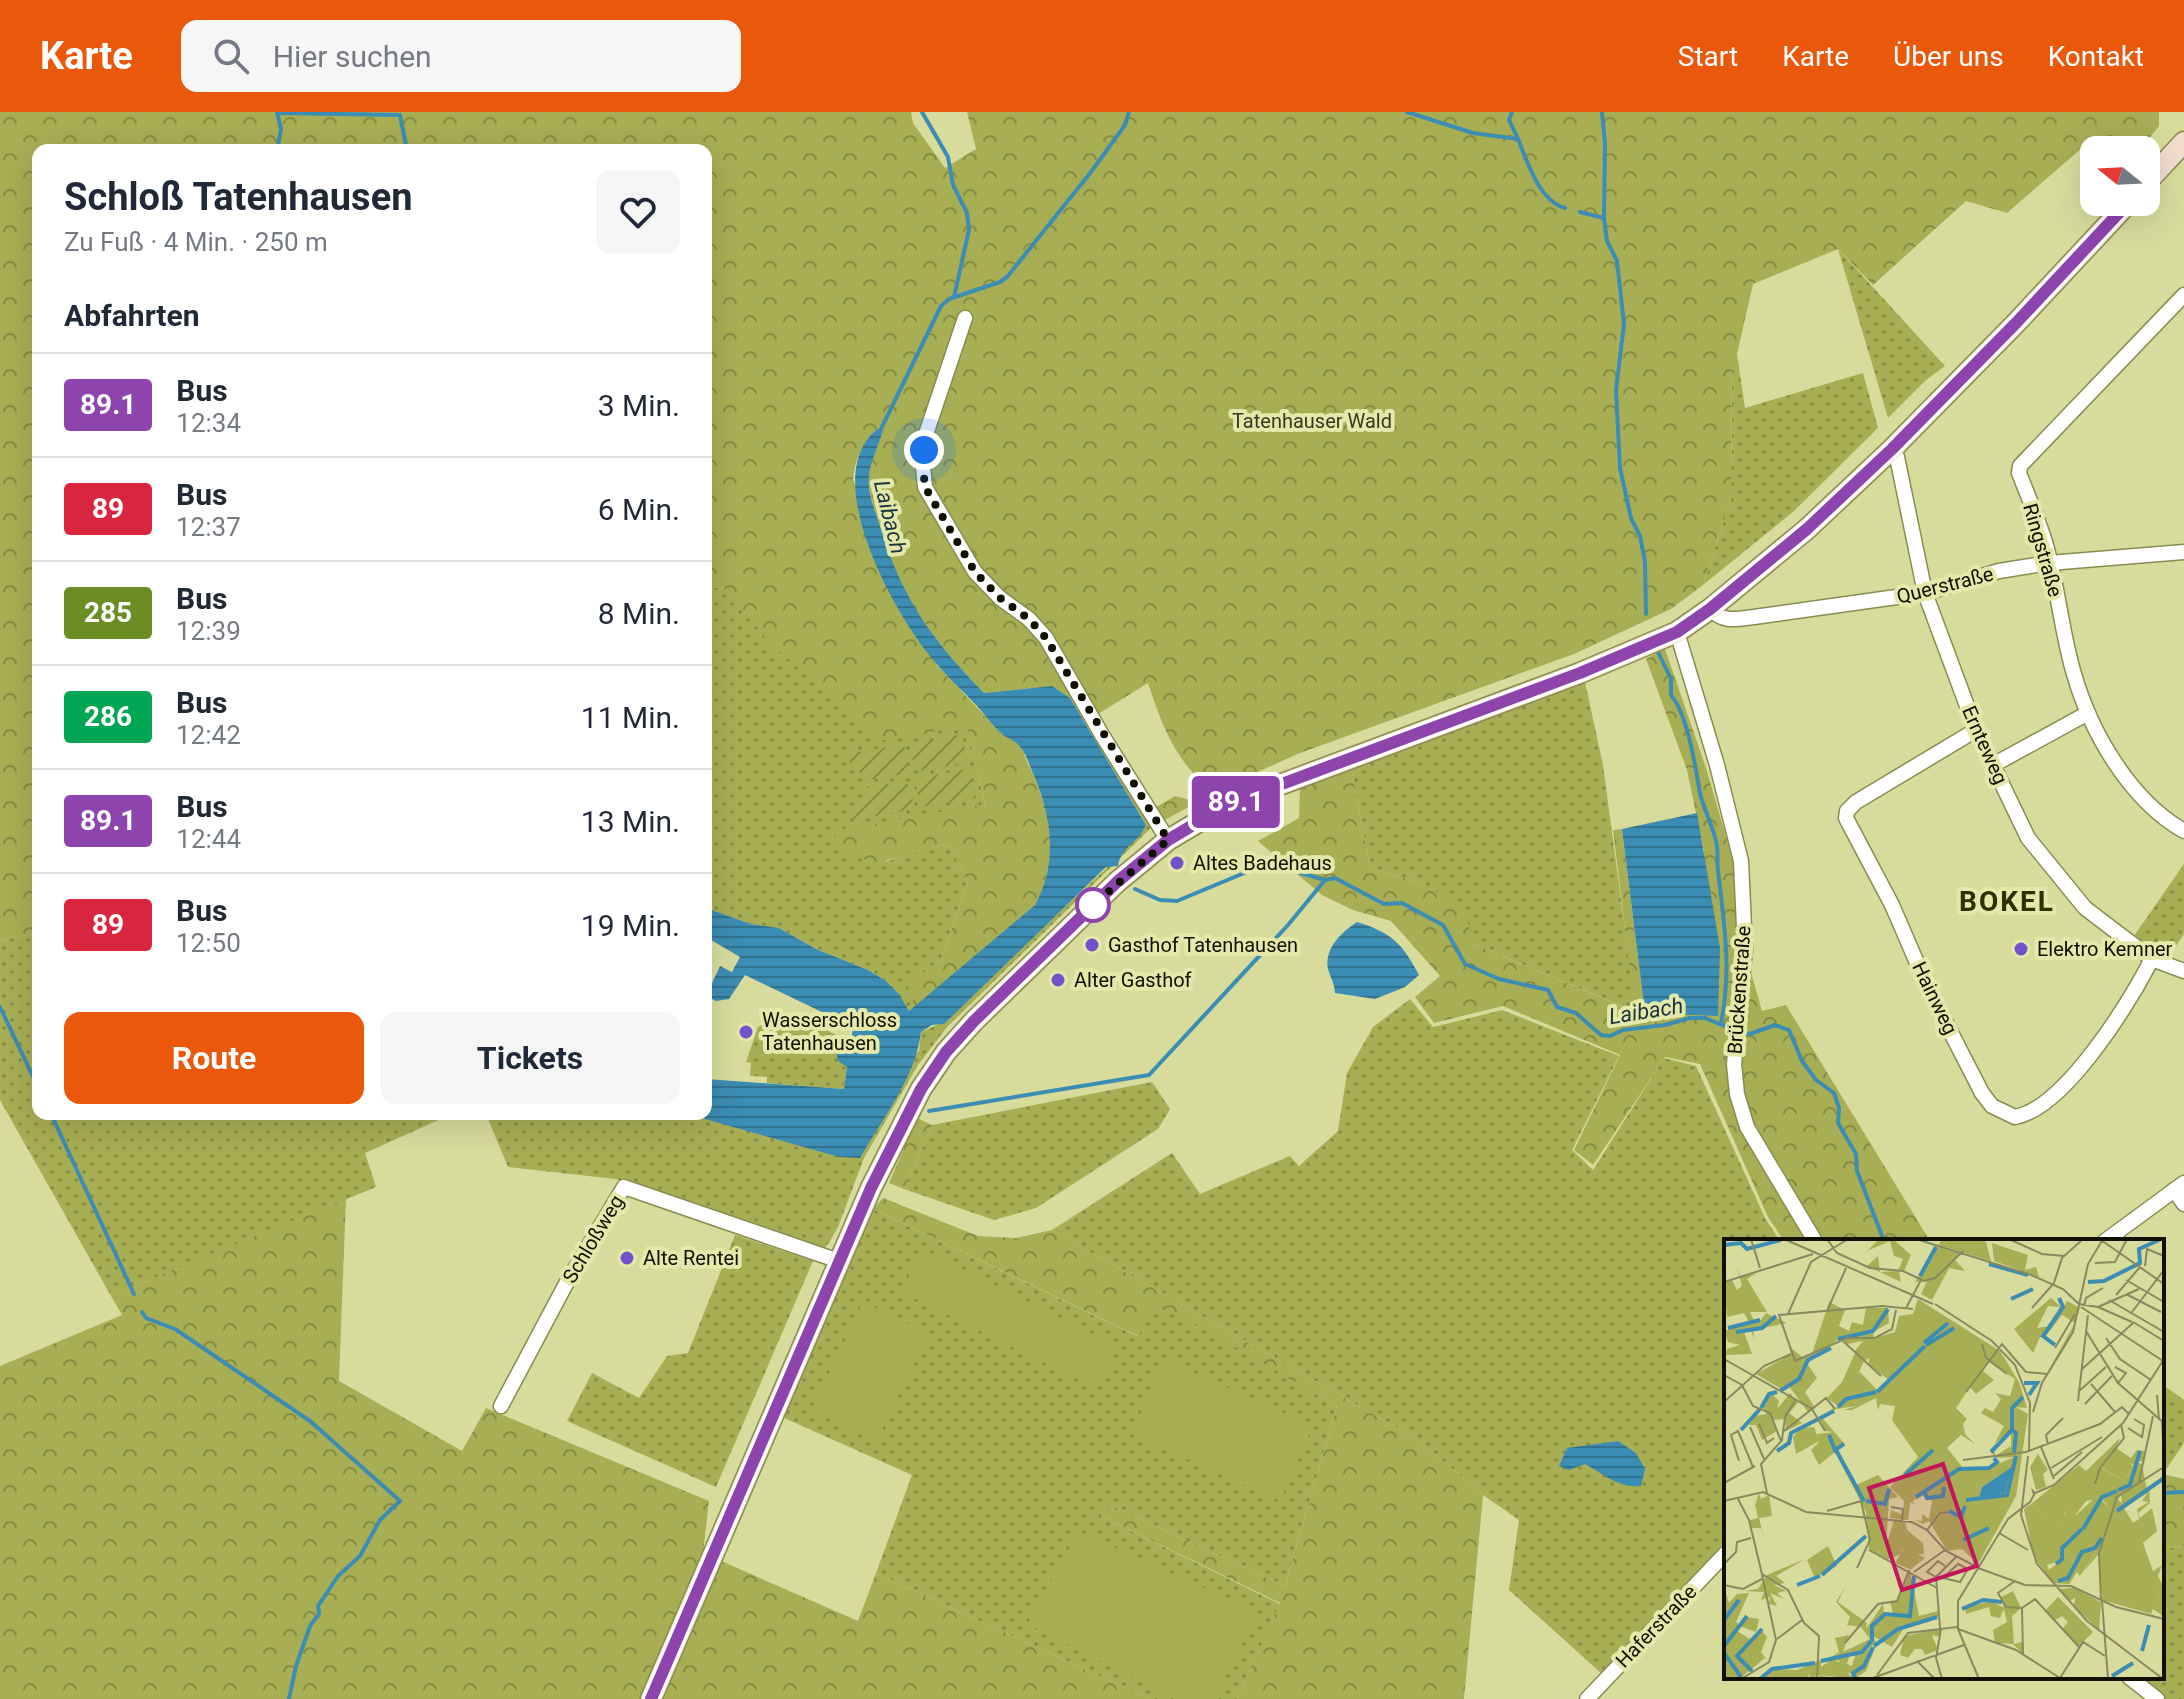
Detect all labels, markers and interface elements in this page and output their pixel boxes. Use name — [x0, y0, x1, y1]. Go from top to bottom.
search box — [181, 20, 741, 92]
text: Karte — [40, 34, 133, 78]
icon: search — [209, 34, 253, 78]
text: Hier suchen — [273, 39, 432, 74]
text: Start — [1678, 40, 1738, 73]
text: Karte — [1782, 40, 1849, 73]
text: Über uns — [1893, 40, 2004, 73]
text: Kontakt — [2048, 40, 2144, 73]
north arrow — [2080, 136, 2160, 216]
map controls — [2080, 136, 2160, 216]
button: heart — [596, 170, 680, 254]
text: Schloß Tatenhausen — [64, 175, 412, 219]
text: Zu Fuß · 4 Min. · 250 m — [64, 227, 328, 257]
text: Abfahrten — [64, 298, 200, 333]
text: Bus — [176, 373, 228, 408]
text: 89.1 — [80, 388, 136, 421]
text: 3 Min. — [598, 388, 680, 423]
text: 12:34 — [176, 408, 241, 438]
park label: Tatenhauser Wald — [1232, 409, 1392, 433]
your location — [904, 430, 944, 470]
text: Bus — [176, 477, 227, 512]
water label: Laibach — [869, 478, 911, 556]
text: 89 — [92, 492, 124, 525]
text: 6 Min. — [598, 492, 680, 527]
street label: Ringstraße — [2018, 501, 2068, 599]
text: 12:37 — [176, 512, 241, 542]
street label: Querstraße — [1894, 561, 1996, 609]
text: Bus — [176, 581, 227, 616]
text: 285 — [84, 596, 132, 629]
text: 8 Min. — [598, 596, 680, 631]
text: 12:39 — [176, 616, 241, 646]
text: Bus — [176, 685, 227, 720]
text: 286 — [84, 700, 132, 733]
text: 11 Min. — [581, 700, 680, 735]
street label: Ernteweg — [1957, 702, 2013, 788]
text: 12:42 — [176, 720, 241, 750]
line badge: 89.1 — [1180, 776, 1292, 828]
text: 89.1 — [1208, 785, 1264, 818]
text: Bus — [176, 789, 228, 824]
text: 89.1 — [80, 804, 136, 837]
text: 13 Min. — [581, 804, 680, 839]
text: 12:44 — [176, 824, 241, 854]
place label: Altes Badehaus — [1193, 851, 1332, 875]
marker: Altes Badehaus — [1168, 854, 1186, 872]
district label: BOKEL — [1959, 885, 2055, 918]
unlabelled marker — [1076, 888, 1110, 922]
text: Bus — [176, 893, 227, 928]
text: 89 — [92, 908, 124, 941]
text: 19 Min. — [581, 908, 680, 943]
street label: Brückenstraße — [1723, 925, 1755, 1055]
text: 12:50 — [176, 928, 241, 958]
place label: Gasthof Tatenhausen — [1108, 933, 1298, 957]
marker: Gasthof Tatenhausen — [1083, 936, 1101, 954]
place label: Elektro Kemner — [2037, 937, 2173, 961]
marker: Elektro Kemner — [2012, 940, 2030, 958]
street label: Hainweg — [1907, 958, 1963, 1038]
place label: Alter Gasthof — [1074, 968, 1192, 992]
marker: Alter Gasthof — [1049, 971, 1067, 989]
water label: Laibach — [1607, 993, 1685, 1029]
place label: Wasserschloss Tatenhausen — [762, 1008, 897, 1055]
button: Route — [64, 1012, 364, 1104]
button: Tickets — [380, 1012, 680, 1104]
marker: Wasserschloss Tatenhausen — [737, 1023, 755, 1041]
street label: Schloßweg — [557, 1191, 629, 1287]
inset map — [1724, 1239, 2164, 1679]
place label: Alte Rentei — [643, 1246, 739, 1270]
marker: Alte Rentei — [618, 1249, 636, 1267]
street label: Haferstraße — [1611, 1580, 1701, 1672]

